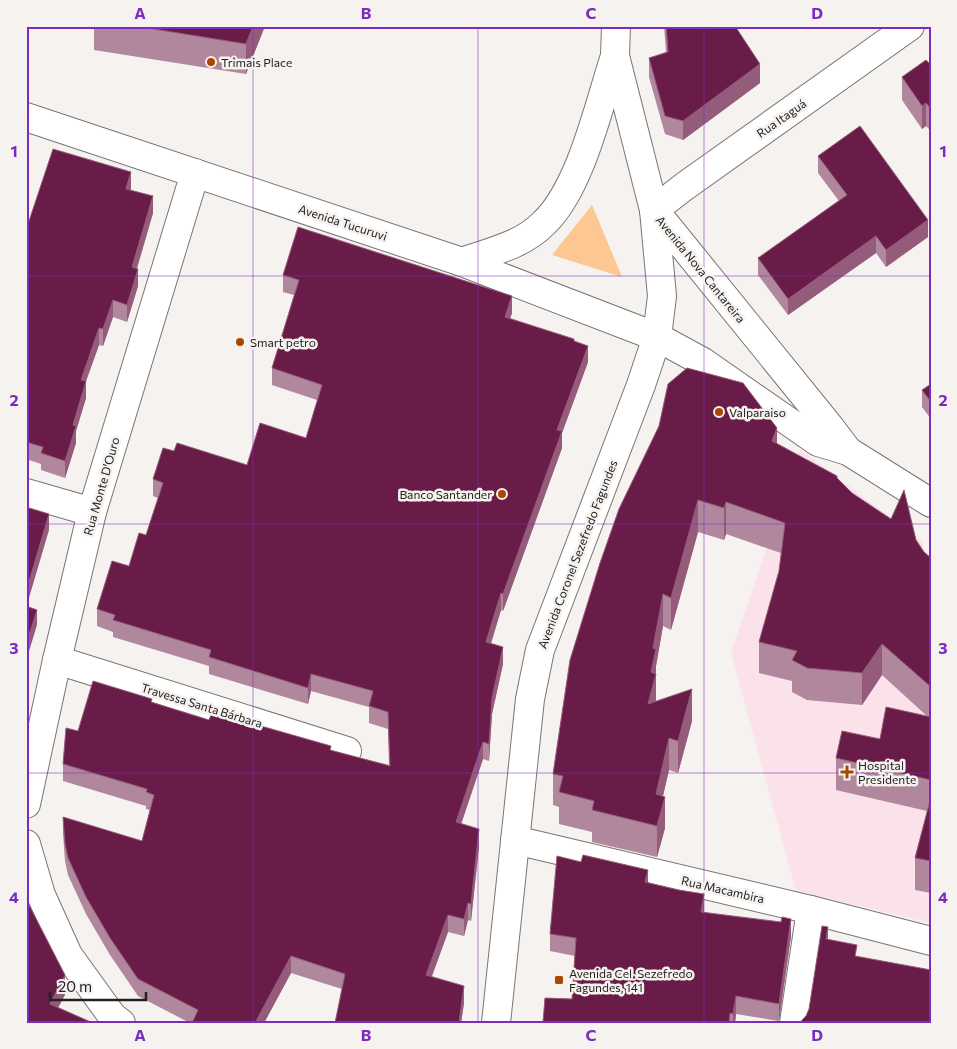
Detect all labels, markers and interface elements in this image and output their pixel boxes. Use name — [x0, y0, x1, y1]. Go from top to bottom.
text: A — [134, 3, 146, 22]
text: B — [361, 3, 372, 22]
text: C — [586, 3, 597, 22]
text: D — [811, 3, 823, 22]
place label: Trimais Place — [221, 55, 292, 69]
marker: Trimais Place — [205, 56, 217, 68]
street label: Rua Itaguá — [754, 96, 808, 140]
text: 1 — [10, 141, 18, 160]
text: 1 — [939, 141, 947, 160]
street label: Avenida Tucuruvi — [297, 201, 389, 243]
street label: Avenida Nova Cantareira — [653, 213, 749, 325]
place label: Smart petro — [250, 335, 316, 349]
marker: Smart petro — [234, 336, 246, 348]
text: 2 — [9, 390, 19, 409]
text: 2 — [938, 390, 948, 409]
place label: Valparaiso — [729, 405, 786, 419]
marker: Valparaiso — [713, 406, 725, 418]
street label: Rua Monte D'Ouro — [80, 435, 122, 537]
street label: Avenida Coronel Sezefredo Fagundes — [535, 458, 619, 650]
place label: Banco Santander — [399, 487, 492, 501]
marker: Banco Santander — [496, 488, 508, 500]
text: 3 — [9, 638, 19, 657]
text: 3 — [938, 638, 948, 657]
street label: Travessa Santa Bárbara — [140, 680, 264, 730]
place label: Hospital Presidente — [858, 758, 916, 786]
marker: Hospital Presidente — [840, 765, 854, 779]
street label: Rua Macambira — [680, 873, 766, 905]
text: 4 — [9, 887, 19, 906]
text: 4 — [938, 887, 948, 906]
place label: Avenida Cel. Sezefredo Fagundes, 141 — [569, 966, 693, 994]
scale bar — [50, 969, 146, 1001]
marker: Avenida Cel. Sezefredo Fagundes, 141 — [553, 974, 565, 986]
text: 20 m — [58, 977, 92, 995]
text: A — [134, 1025, 146, 1044]
text: B — [361, 1025, 372, 1044]
text: C — [586, 1025, 597, 1044]
text: D — [811, 1025, 823, 1044]

